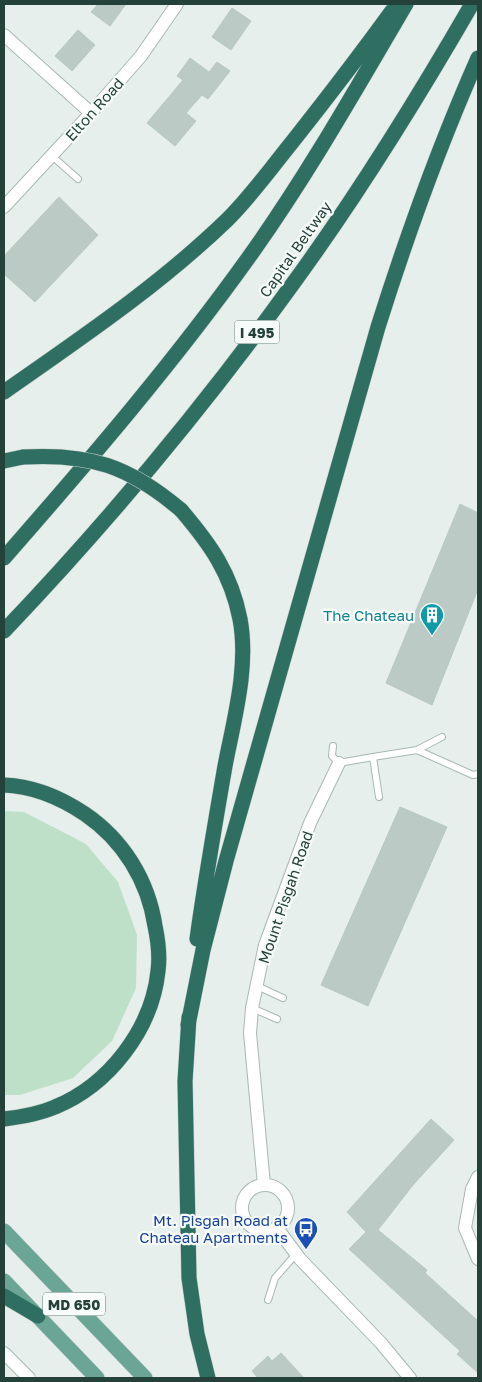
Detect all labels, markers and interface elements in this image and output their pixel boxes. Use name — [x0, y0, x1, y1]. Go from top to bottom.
street label: Elton Road — [61, 74, 127, 144]
street label: Capital Beltway — [255, 197, 335, 300]
road number: I 495 — [234, 321, 280, 344]
building icon: The Chateau — [419, 602, 445, 636]
place label: The Chateau — [323, 606, 414, 624]
street label: Mount Pisgah Road — [254, 828, 316, 966]
place label: Mt. Pisgah Road at Chateau Apartments — [139, 1211, 288, 1246]
bus stop icon: Mt. Pisgah Road at Chateau Apartments — [293, 1216, 319, 1250]
road number: MD 650 — [43, 1292, 105, 1316]

